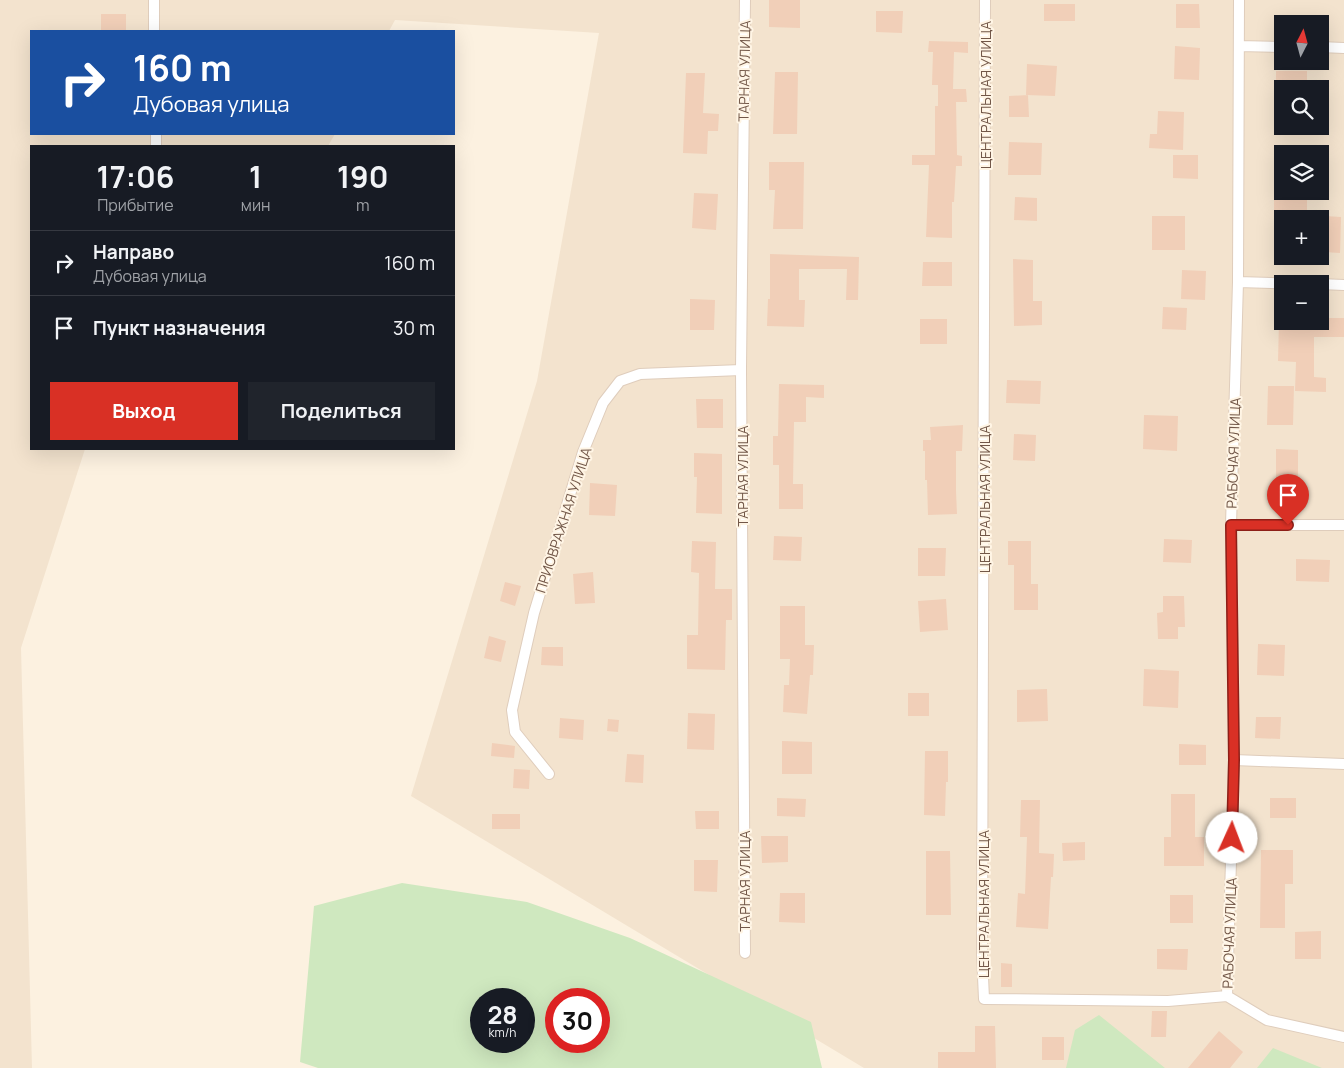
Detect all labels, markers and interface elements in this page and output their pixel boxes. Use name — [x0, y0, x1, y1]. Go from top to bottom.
north arrow — [1274, 15, 1329, 70]
map controls — [1274, 15, 1329, 330]
street label: ТАРНАЯ УЛИЦА — [734, 20, 754, 122]
street label: ЦЕНТРАЛЬНАЯ УЛИЦА — [976, 21, 995, 169]
text: 160 m — [133, 44, 232, 92]
icon: right — [50, 50, 115, 115]
button: search — [1274, 80, 1329, 135]
text: Дубовая улица — [133, 89, 289, 119]
button: layers — [1274, 145, 1329, 200]
text: 17:06 — [97, 156, 174, 197]
text: 1 — [249, 156, 262, 197]
text: 190 — [337, 156, 388, 197]
text: Прибытие — [97, 194, 174, 216]
text: мин — [241, 194, 270, 216]
text: m — [356, 194, 369, 216]
button: + — [1274, 210, 1329, 265]
text: Направо — [93, 239, 174, 265]
icon: right — [50, 249, 78, 277]
text: 160 m — [384, 250, 435, 276]
text: Дубовая улица — [93, 265, 207, 287]
button: − — [1274, 275, 1329, 330]
icon: arrive — [50, 314, 78, 342]
text: Пункт назначения — [93, 315, 266, 341]
text: 30 m — [393, 315, 435, 341]
button: Выход — [50, 382, 238, 440]
button: Поделиться — [248, 382, 435, 440]
street label: РАБОЧАЯ УЛИЦА — [1222, 397, 1244, 509]
street label: ТАРНАЯ УЛИЦА — [733, 425, 752, 527]
street label: ЦЕНТРАЛЬНАЯ УЛИЦА — [975, 425, 994, 573]
street label: ПРИОВРАЖНАЯ УЛИЦА — [530, 445, 596, 595]
pin — [1267, 474, 1309, 525]
icon: arrive — [1274, 481, 1302, 509]
position arrow — [1205, 811, 1257, 863]
street label: ТАРНАЯ УЛИЦА — [735, 830, 754, 932]
street label: ЦЕНТРАЛЬНАЯ УЛИЦА — [974, 830, 993, 978]
street label: РАБОЧАЯ УЛИЦА — [1218, 877, 1240, 989]
speed limit sign: 30 — [545, 988, 610, 1053]
text: 28 — [487, 997, 518, 1032]
text: km/h — [489, 1024, 516, 1041]

